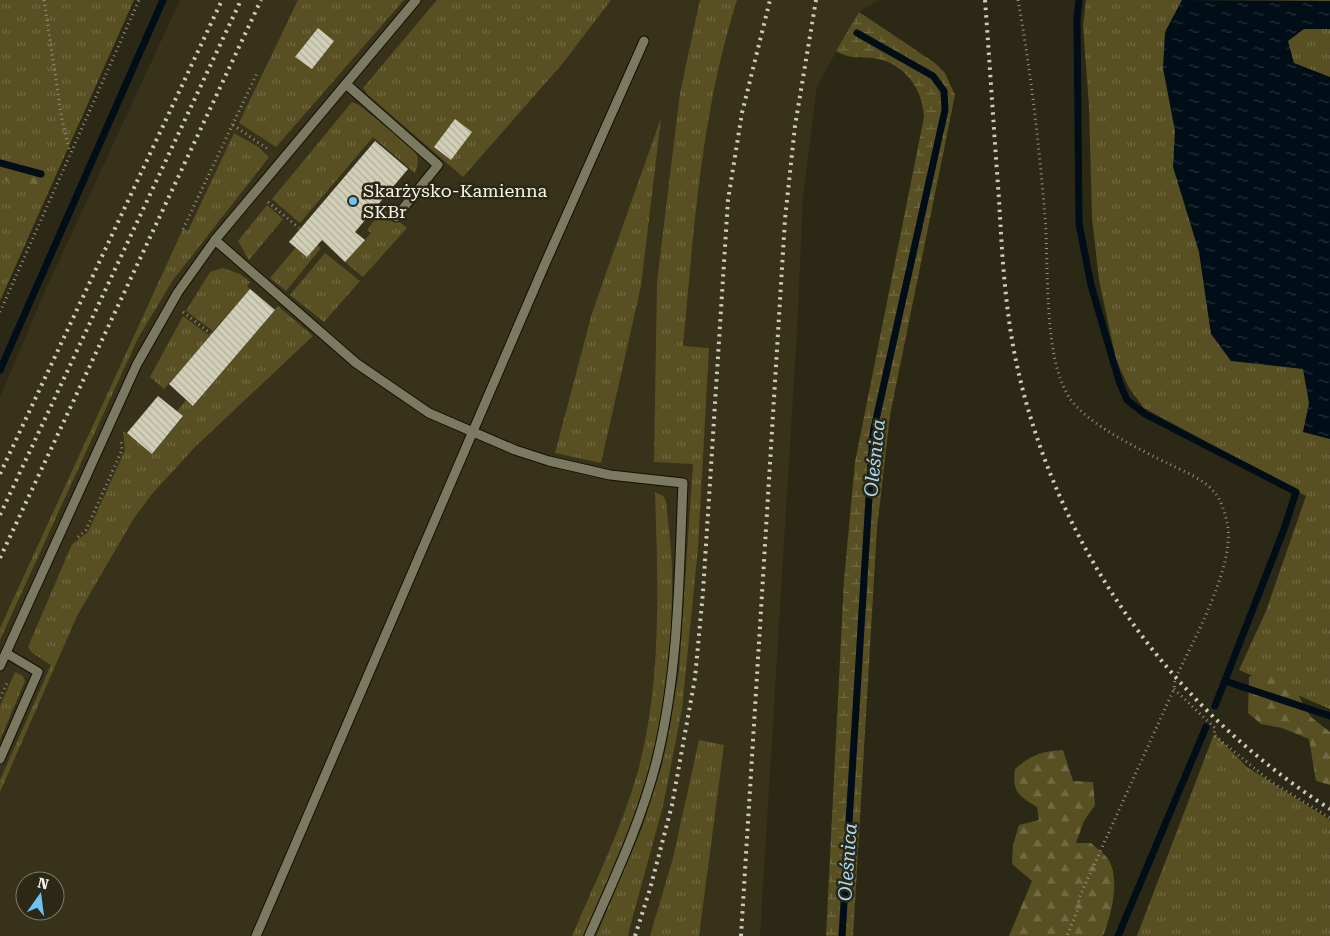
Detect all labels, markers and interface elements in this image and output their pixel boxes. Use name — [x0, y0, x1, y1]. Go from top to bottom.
place label: Skarżysko-Kamienna SKBr — [363, 180, 548, 222]
marker: Skarżysko-Kamienna SKBr — [347, 195, 359, 207]
water label: Oleśnica — [859, 418, 890, 498]
water label: Oleśnica — [833, 822, 862, 902]
north arrow — [15, 871, 65, 921]
text: N — [36, 874, 51, 893]

